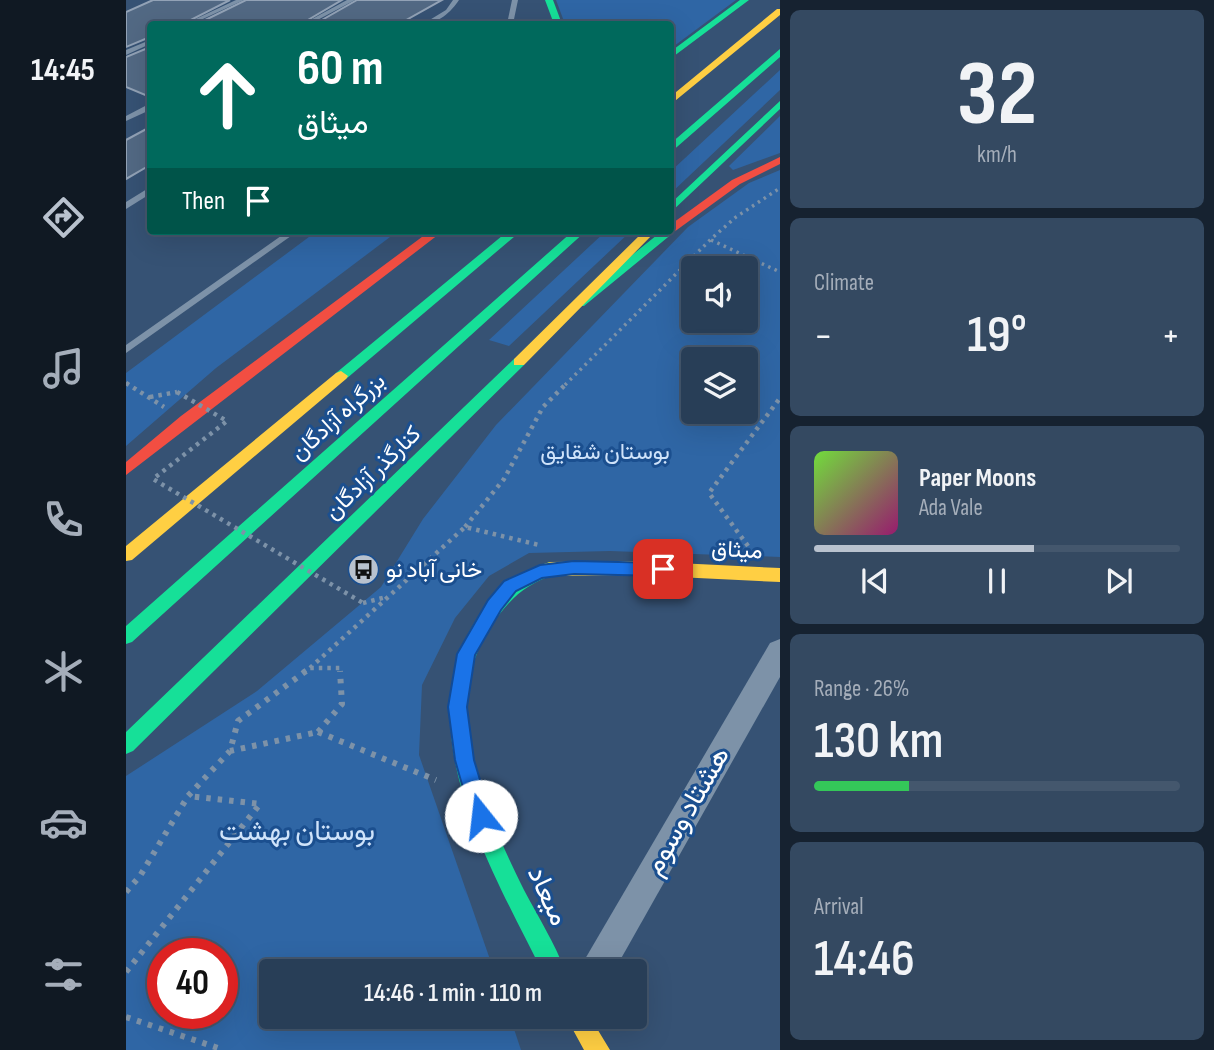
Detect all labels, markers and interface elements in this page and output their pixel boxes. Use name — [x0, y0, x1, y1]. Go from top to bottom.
text: 60 m — [297, 40, 384, 99]
text: 32 — [957, 41, 1037, 150]
icon: ahead — [182, 49, 273, 140]
text: 14:45 — [31, 51, 95, 90]
text: میثاق — [297, 104, 368, 143]
text: km/h — [977, 141, 1017, 169]
icon: arrive — [239, 182, 277, 220]
text: Then — [182, 186, 225, 217]
icon: directions — [39, 193, 88, 242]
map controls — [681, 256, 758, 424]
button: sound — [681, 256, 758, 333]
text: Climate — [814, 269, 874, 297]
text: 19° — [967, 304, 1027, 367]
text: − — [814, 314, 833, 359]
text: + — [1161, 314, 1180, 359]
icon: music — [39, 344, 88, 393]
button: layers — [681, 347, 758, 424]
street label: بزرگراه آزادگان — [285, 367, 391, 467]
street label: کنارگذر آزادگان — [319, 420, 427, 526]
park label: بوستان شقایق — [540, 438, 670, 466]
text: Paper Moons — [919, 463, 1036, 494]
text: Ada Vale — [919, 494, 983, 522]
icon: phone — [39, 495, 88, 544]
street label: میثاق — [711, 535, 763, 565]
pin — [633, 539, 693, 599]
icon: arrive — [644, 550, 682, 588]
bus stop icon: خانی آباد نو — [346, 553, 380, 587]
place label: خانی آباد نو — [386, 556, 482, 584]
icon: previous — [856, 562, 894, 600]
icon: pause — [978, 562, 1016, 600]
icon: next — [1100, 562, 1138, 600]
icon: climate — [39, 647, 88, 696]
text: Range · 26% — [814, 675, 909, 703]
text: 130 km — [814, 710, 943, 773]
street label: هشتاد وسوم — [637, 741, 738, 882]
position arrow — [444, 779, 518, 853]
icon: car — [39, 798, 88, 847]
park label: بوستان بهشت — [219, 815, 375, 848]
street label: میعاد — [520, 861, 576, 931]
text: Arrival — [814, 893, 863, 921]
text: 14:46 — [814, 928, 915, 991]
speed limit sign: 40 — [147, 938, 238, 1029]
icon: filters — [39, 950, 88, 999]
text: 14:46 · 1 min · 110 m — [364, 978, 542, 1009]

